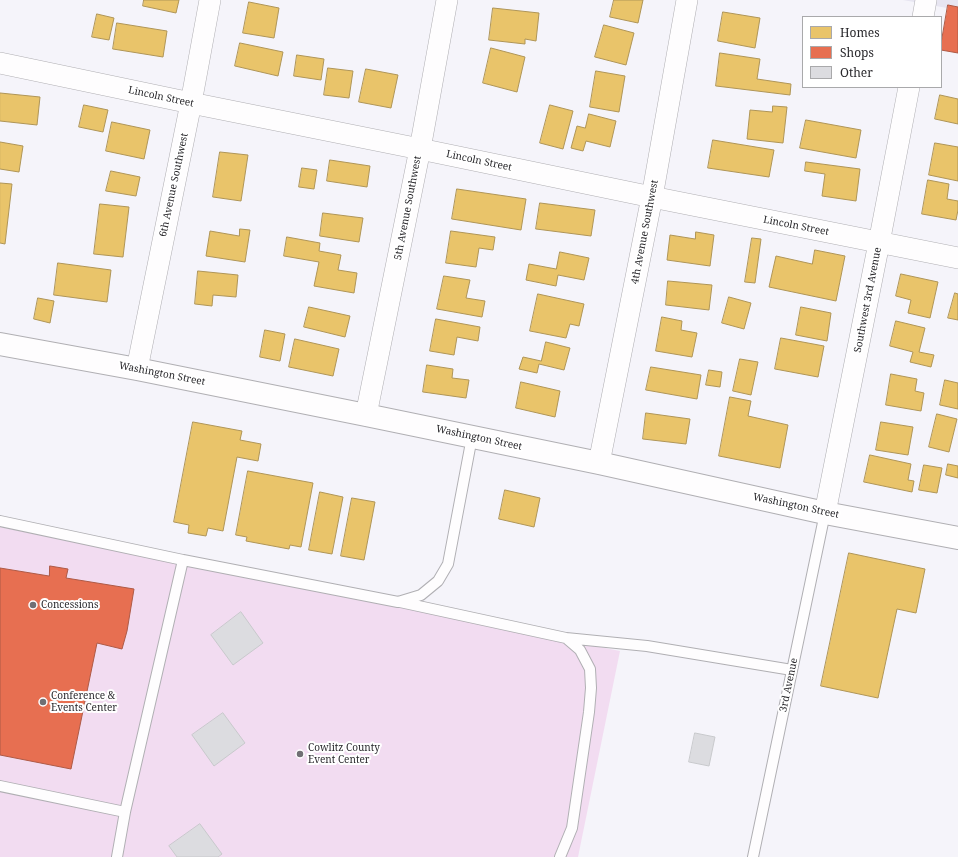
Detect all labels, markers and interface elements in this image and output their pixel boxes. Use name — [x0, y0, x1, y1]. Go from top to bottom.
legend — [802, 16, 942, 88]
text: Homes — [840, 24, 880, 41]
text: Shops — [840, 44, 874, 61]
text: Other — [840, 64, 873, 81]
street label: Lincoln Street — [127, 84, 195, 110]
street label: 6th Avenue Southwest — [157, 132, 191, 238]
street label: Lincoln Street — [445, 148, 513, 174]
street label: 5th Avenue Southwest — [392, 155, 424, 261]
street label: 4th Avenue Southwest — [629, 179, 661, 285]
street label: Lincoln Street — [762, 214, 830, 238]
street label: Southwest 3rd Avenue — [852, 246, 884, 354]
street label: Washington Street — [118, 360, 206, 388]
street label: Washington Street — [435, 423, 523, 453]
street label: Washington Street — [752, 491, 840, 521]
place label: Concessions — [41, 599, 99, 611]
marker: Concessions — [28, 600, 38, 610]
street label: 3rd Avenue — [777, 657, 801, 713]
place label: Conference & Events Center — [51, 690, 117, 714]
marker: Conference & Events Center — [38, 697, 48, 707]
place label: Cowlitz County Event Center — [308, 742, 380, 766]
marker: Cowlitz County Event Center — [295, 749, 305, 759]

